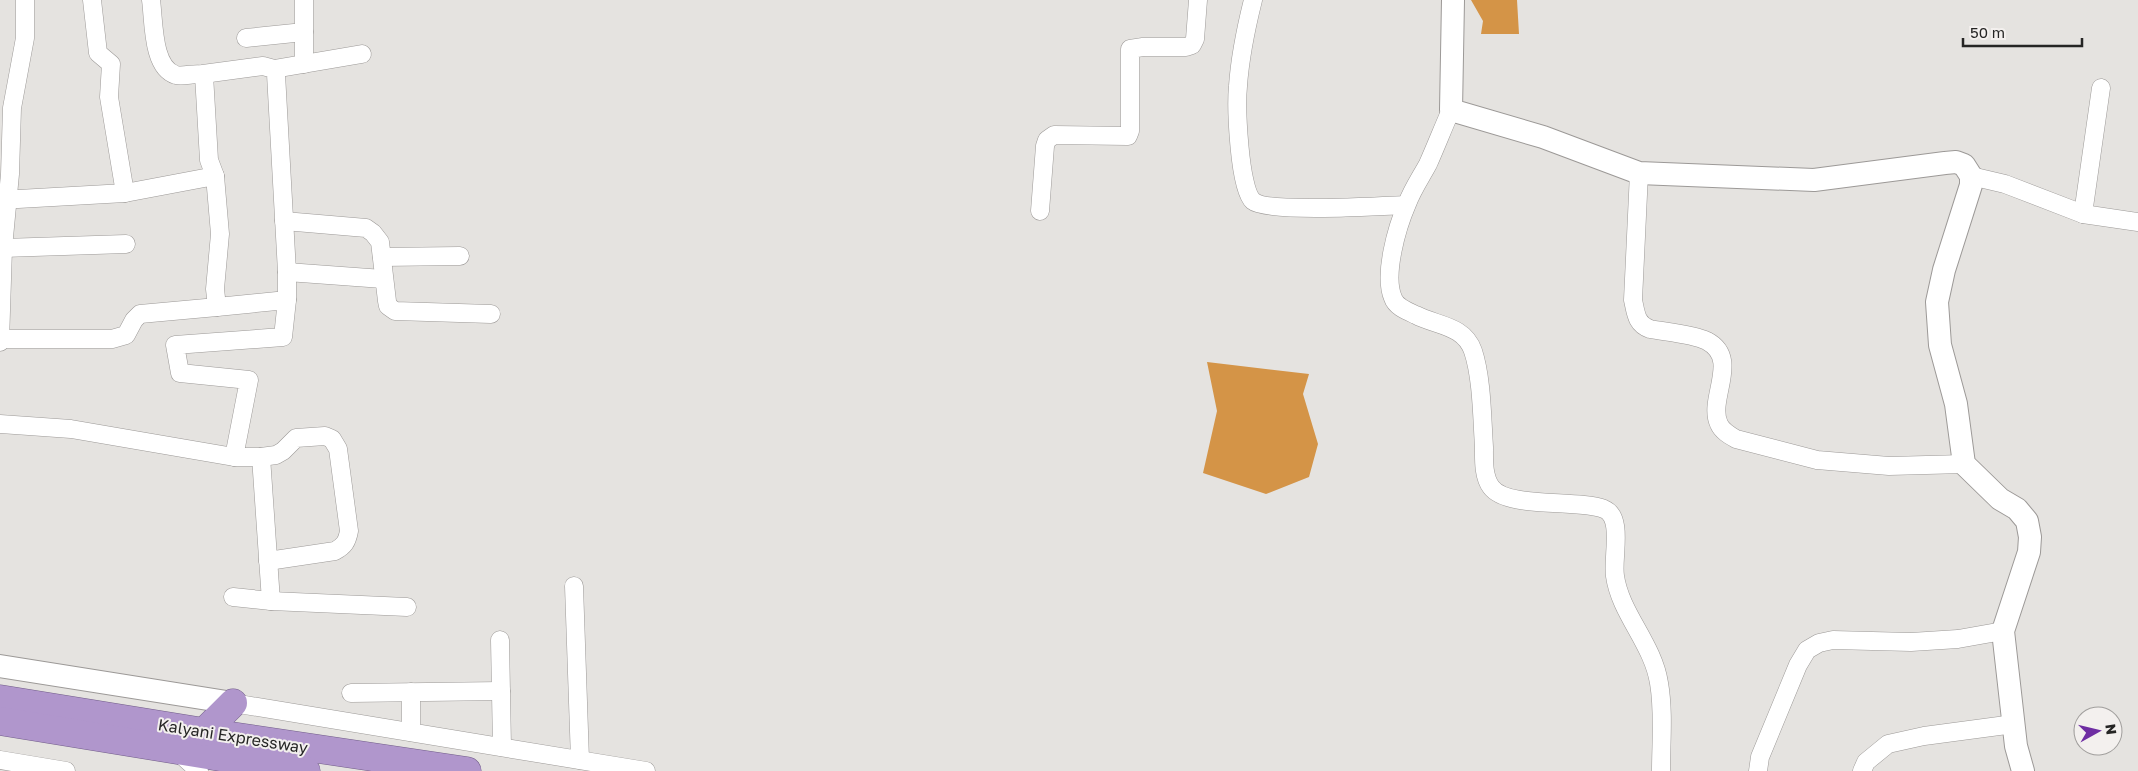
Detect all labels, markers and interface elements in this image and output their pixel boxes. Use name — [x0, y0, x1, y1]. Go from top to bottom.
scale bar — [1963, 15, 2082, 47]
text: 50 m — [1970, 23, 2005, 41]
north arrow — [2073, 706, 2123, 756]
street label: Kalyani Expressway — [157, 714, 309, 758]
text: N — [2102, 723, 2121, 736]

